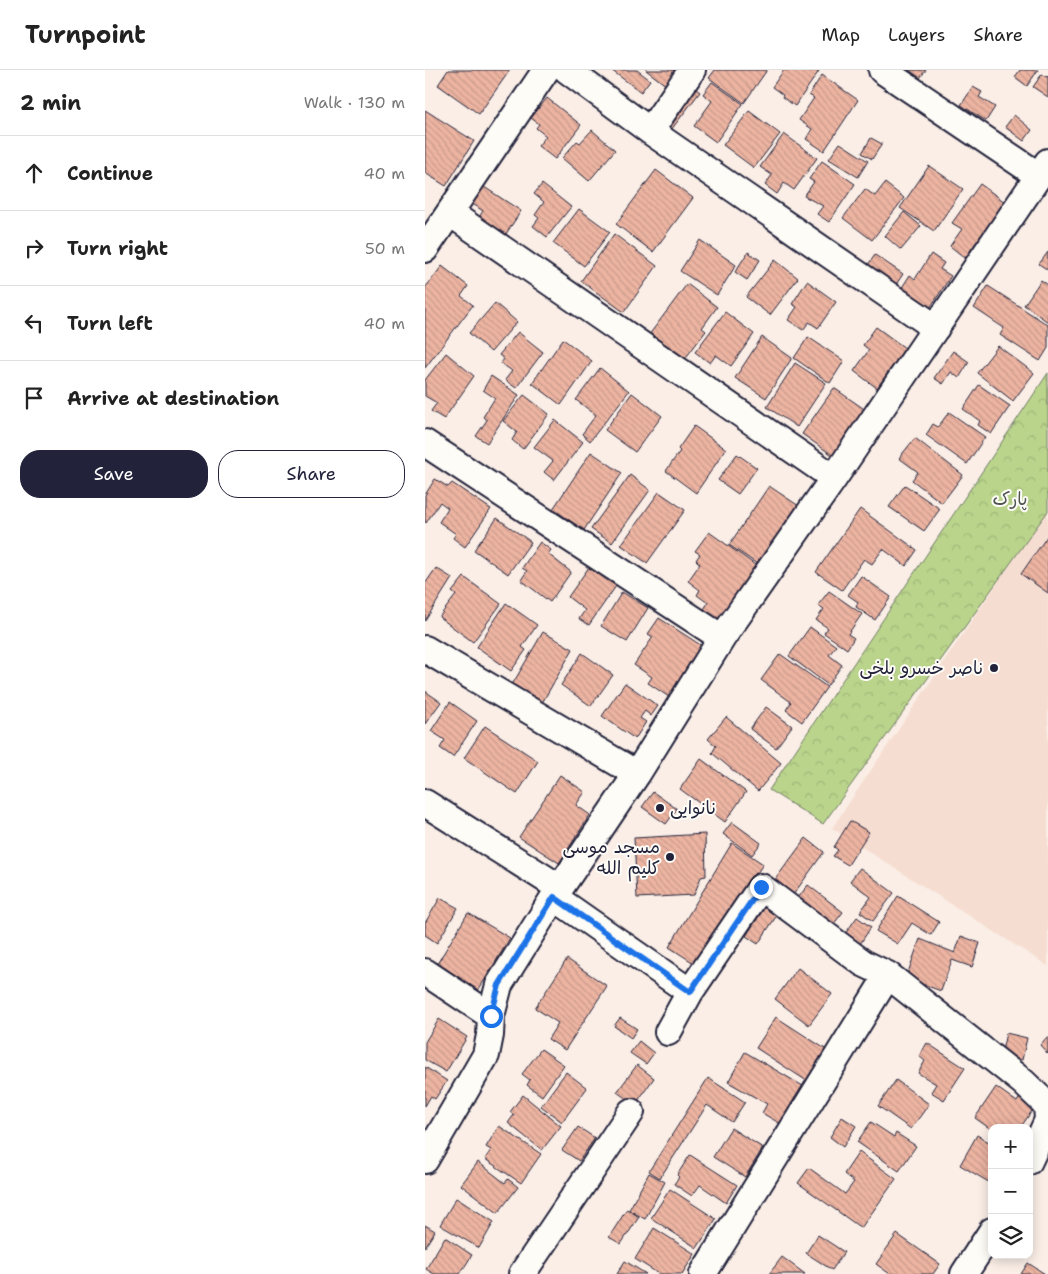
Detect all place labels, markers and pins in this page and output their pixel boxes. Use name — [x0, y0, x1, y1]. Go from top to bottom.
place label: ناصر خسرو بلخی — [860, 656, 984, 680]
marker: ناصر خسرو بلخی — [988, 662, 1000, 674]
place label: نانوایی — [670, 796, 717, 820]
marker: نانوایی — [654, 802, 666, 814]
place label: مسجد موسی کلیم الله — [563, 835, 660, 882]
marker: مسجد موسی کلیم الله — [664, 851, 676, 863]

